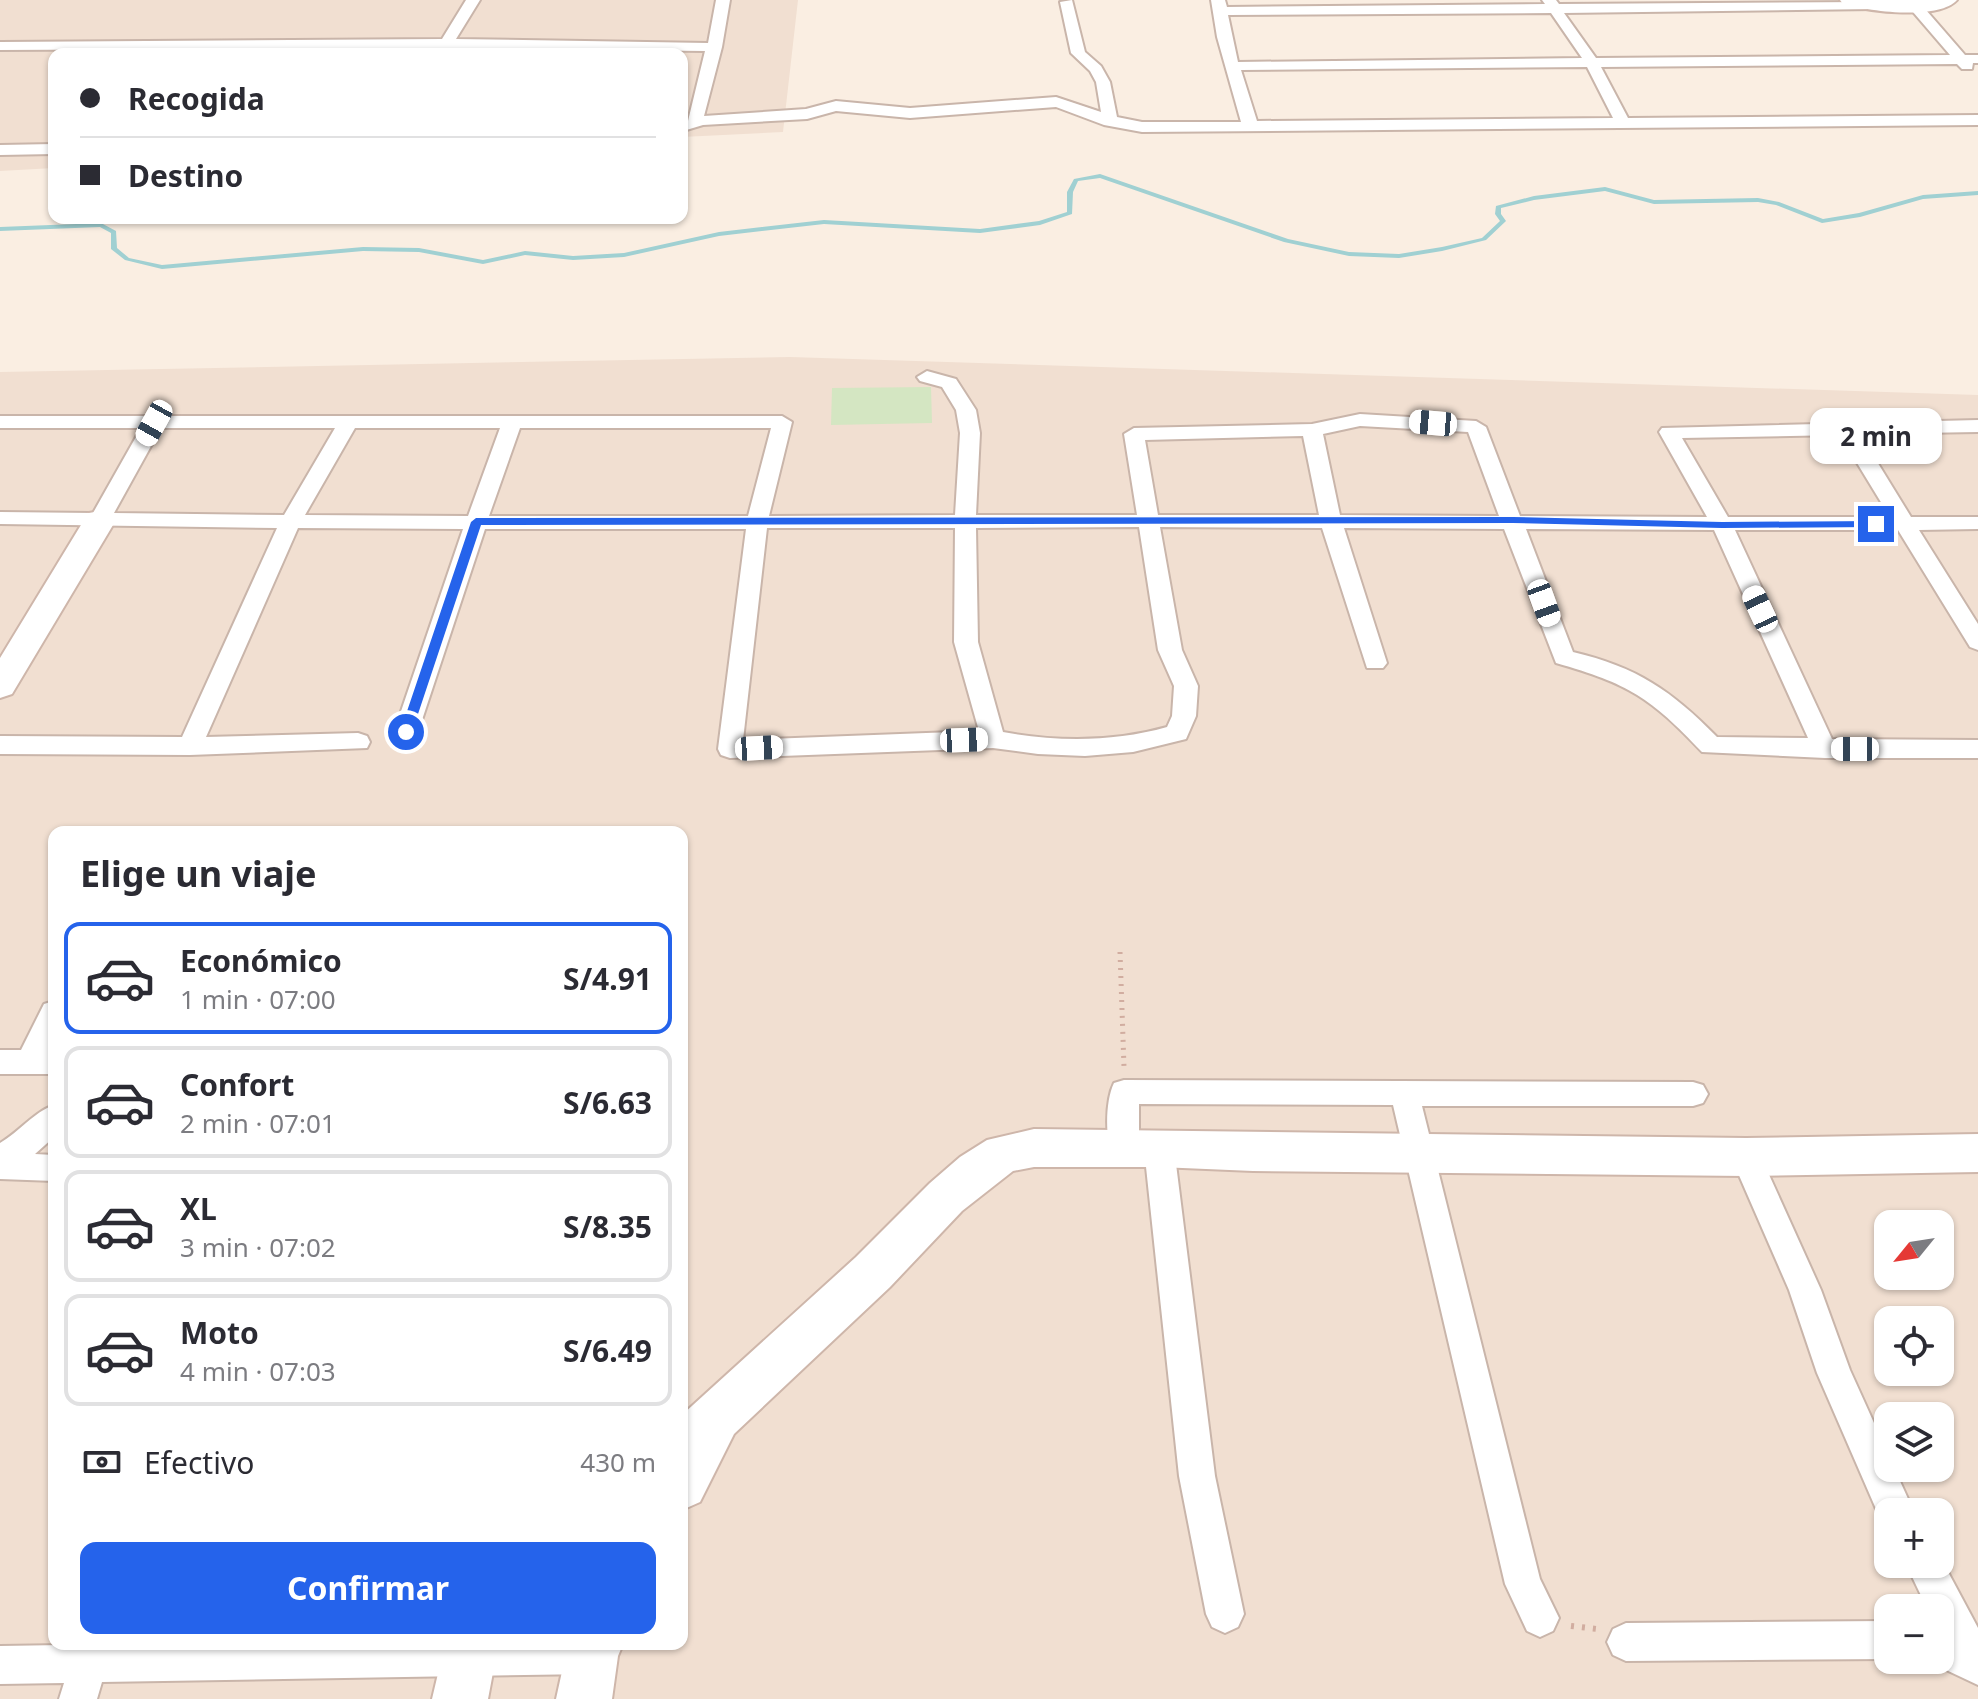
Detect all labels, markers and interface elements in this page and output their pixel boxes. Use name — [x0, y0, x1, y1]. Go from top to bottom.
text: Recogida — [128, 78, 265, 119]
text: Destino — [128, 155, 243, 196]
car — [132, 396, 176, 450]
callout: 2 min — [1810, 408, 1942, 464]
car — [1408, 409, 1458, 437]
text: 2 min — [1840, 418, 1912, 454]
route end — [1858, 506, 1894, 542]
car — [1525, 576, 1563, 630]
car — [1739, 582, 1781, 636]
route start — [388, 714, 424, 750]
car — [940, 727, 988, 753]
car — [734, 735, 784, 761]
car — [1831, 737, 1879, 761]
text: Elige un viaje — [80, 849, 317, 898]
text: Económico — [180, 940, 342, 981]
icon: car — [84, 942, 156, 1014]
text: S/4.91 — [563, 958, 652, 999]
text: 1 min · 07:00 — [180, 981, 336, 1017]
text: Confort — [180, 1064, 294, 1105]
icon: car — [84, 1066, 156, 1138]
text: S/6.63 — [563, 1082, 652, 1123]
text: 2 min · 07:01 — [180, 1105, 336, 1141]
text: XL — [180, 1188, 217, 1229]
icon: car — [84, 1190, 156, 1262]
text: S/8.35 — [563, 1206, 652, 1247]
north arrow — [1874, 1210, 1954, 1290]
map controls — [1874, 1210, 1954, 1674]
text: 3 min · 07:02 — [180, 1229, 336, 1265]
button: locate — [1874, 1306, 1954, 1386]
text: Moto — [180, 1312, 259, 1353]
icon: car — [84, 1314, 156, 1386]
text: S/6.49 — [563, 1330, 652, 1371]
text: 4 min · 07:03 — [180, 1353, 336, 1389]
button: layers — [1874, 1402, 1954, 1482]
icon: cash — [80, 1440, 124, 1484]
text: Efectivo — [144, 1442, 254, 1483]
text: 430 m — [580, 1444, 656, 1480]
button: + — [1874, 1498, 1954, 1578]
button: Confirmar — [80, 1542, 656, 1634]
button: − — [1874, 1594, 1954, 1674]

